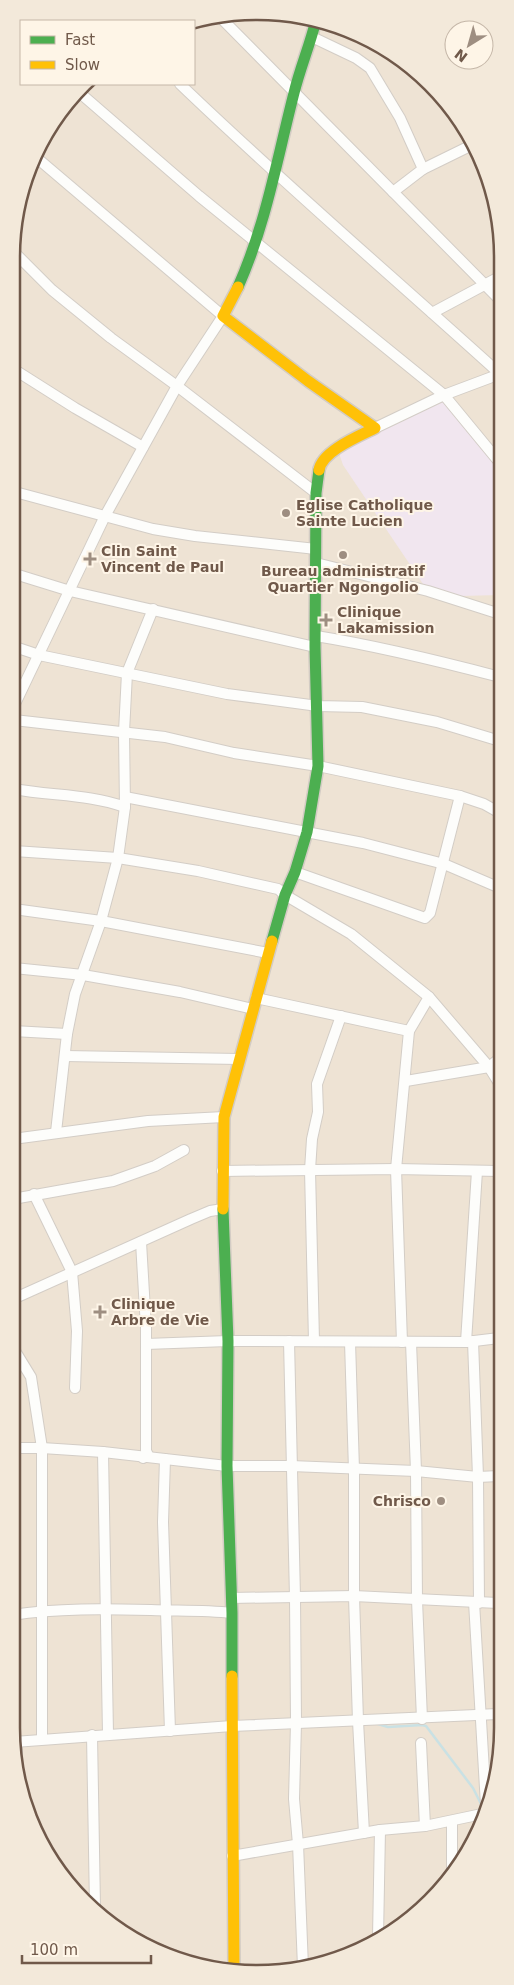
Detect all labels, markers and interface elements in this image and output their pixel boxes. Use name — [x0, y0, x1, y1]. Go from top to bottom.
legend — [20, 20, 195, 85]
north arrow — [444, 20, 494, 70]
text: Fast — [65, 31, 95, 49]
text: N — [452, 45, 471, 65]
text: Slow — [65, 56, 100, 74]
place label: Eglise Catholique Sainte Lucien — [296, 497, 433, 529]
marker: Eglise Catholique Sainte Lucien — [280, 507, 292, 519]
place label: Clin Saint Vincent de Paul — [101, 543, 224, 575]
marker: Bureau administratif Quartier Ngongolio — [337, 549, 349, 561]
marker: Clin Saint Vincent de Paul — [83, 552, 97, 566]
place label: Bureau administratif Quartier Ngongolio — [261, 563, 426, 595]
place label: Clinique Lakamission — [337, 604, 435, 636]
marker: Clinique Lakamission — [319, 613, 333, 627]
place label: Clinique Arbre de Vie — [111, 1296, 209, 1328]
marker: Clinique Arbre de Vie — [93, 1305, 107, 1319]
place label: Chrisco — [373, 1493, 431, 1509]
marker: Chrisco — [435, 1495, 447, 1507]
scale bar — [22, 1932, 151, 1964]
text: 100 m — [30, 1941, 78, 1959]

